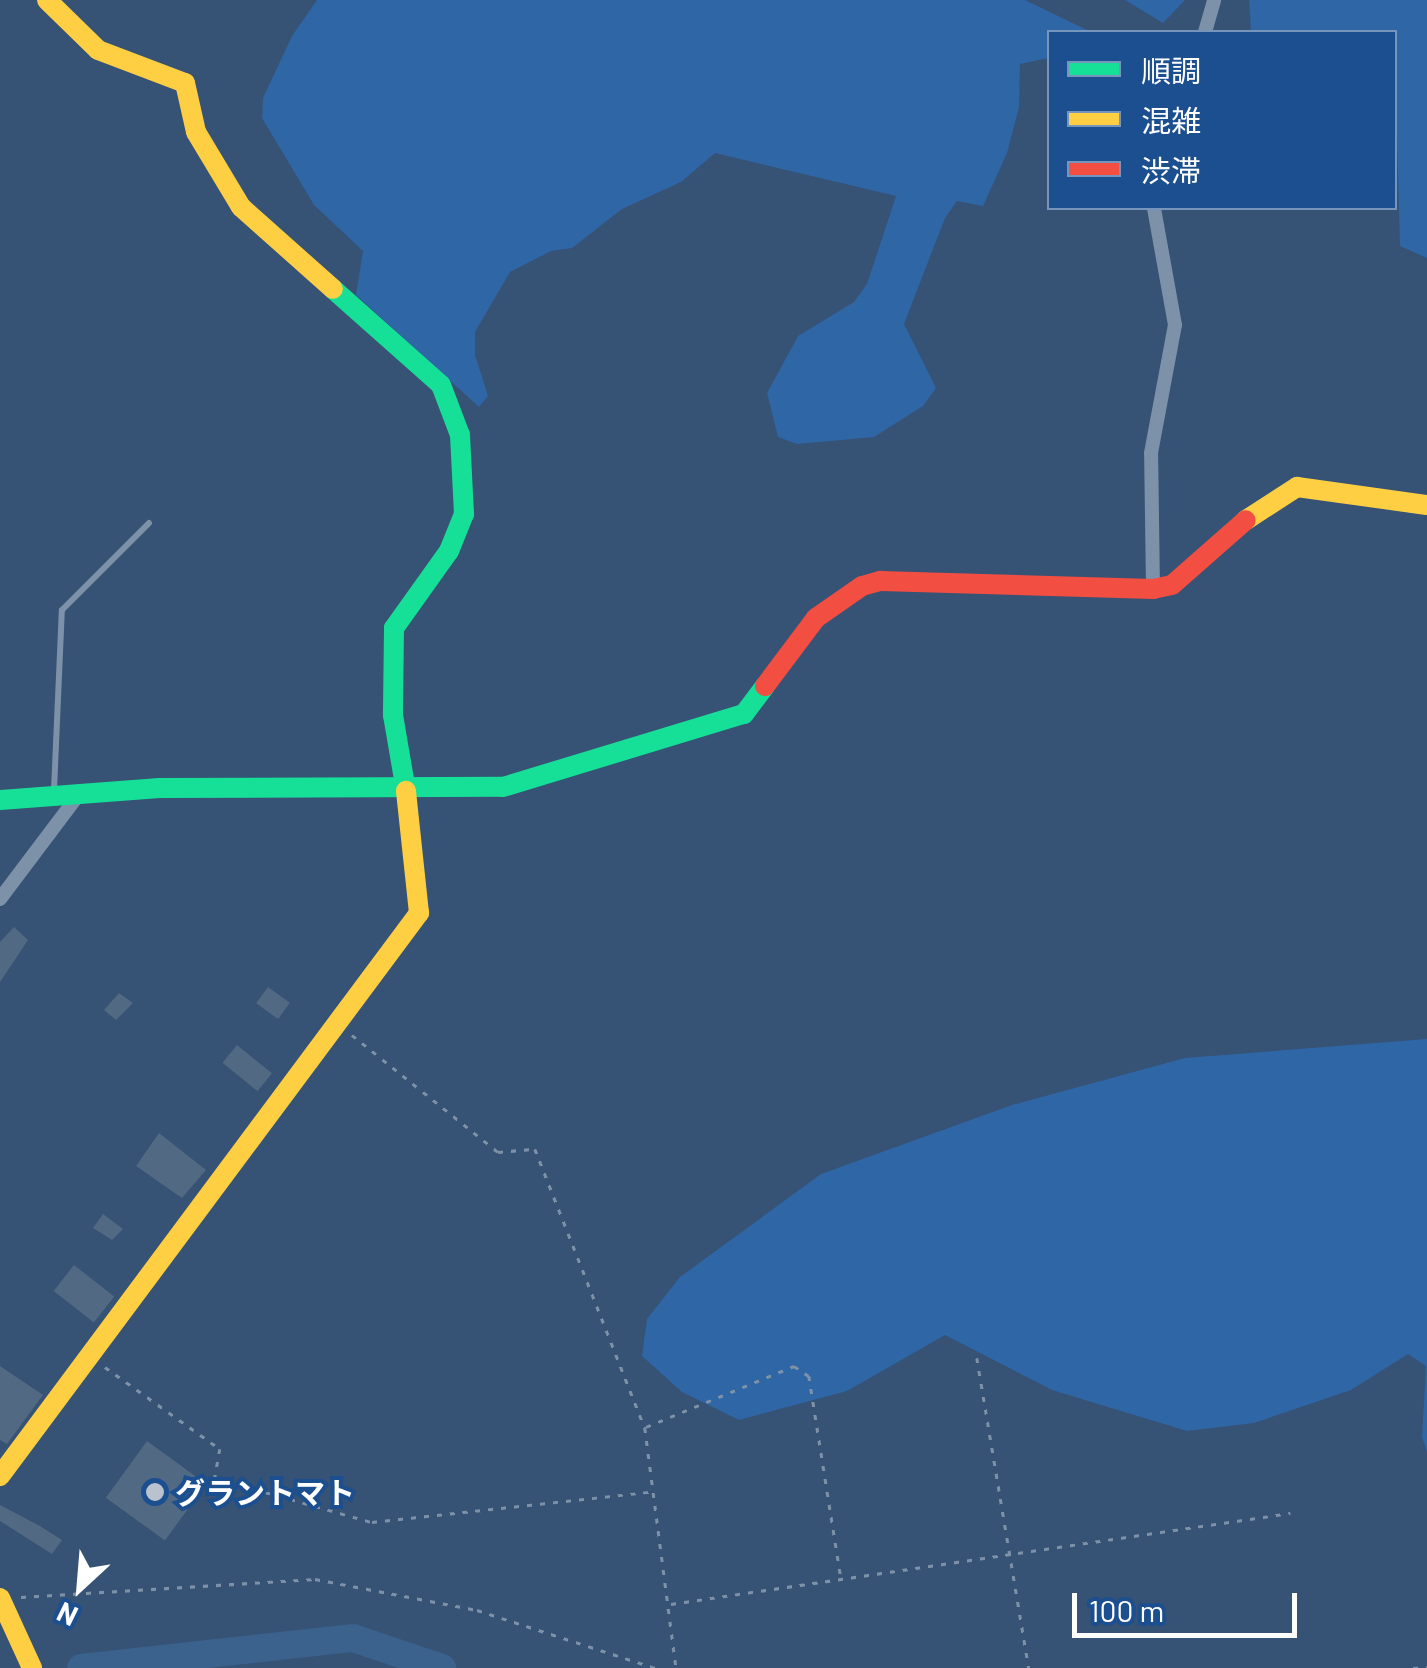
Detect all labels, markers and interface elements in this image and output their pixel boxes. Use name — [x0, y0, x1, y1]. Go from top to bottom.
legend — [1047, 30, 1397, 210]
text: 順調 — [1141, 52, 1201, 88]
text: 混雑 — [1141, 102, 1201, 138]
text: 渋滞 — [1141, 152, 1201, 188]
place label: グラントマト — [175, 1474, 355, 1510]
marker: グラントマト — [144, 1481, 166, 1503]
north arrow — [30, 1538, 130, 1638]
scale bar — [1077, 1573, 1302, 1635]
text: 100 m — [1089, 1592, 1164, 1628]
text: N — [51, 1596, 83, 1634]

